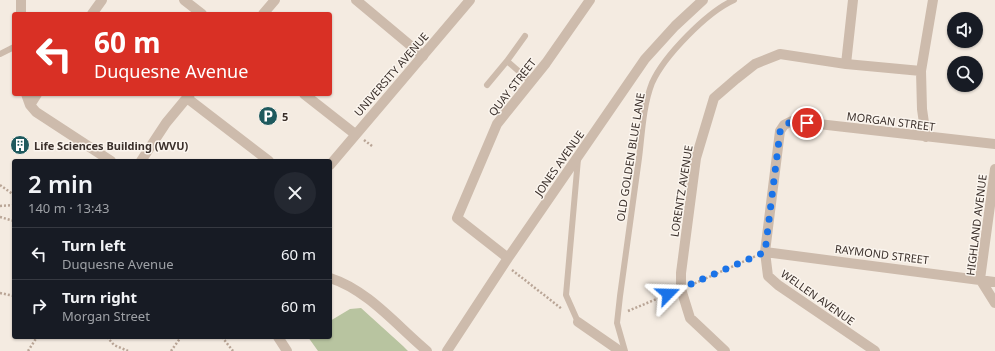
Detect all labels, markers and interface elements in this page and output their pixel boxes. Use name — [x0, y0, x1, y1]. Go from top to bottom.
map controls — [947, 12, 983, 92]
button: sound — [947, 12, 983, 48]
text: 60 m — [94, 23, 161, 61]
icon: left — [28, 28, 80, 80]
street label: UNIVERSITY AVENUE — [350, 29, 432, 119]
street label: QUAY STREET — [485, 55, 539, 119]
button: search — [947, 56, 983, 92]
text: Duquesne Avenue — [94, 59, 248, 83]
street label: OLD GOLDEN BLUE LANE — [612, 92, 648, 222]
parking icon: 5 — [257, 105, 279, 127]
pin — [790, 106, 824, 140]
street label: MORGAN STREET — [846, 108, 936, 134]
place label: 5 — [282, 109, 288, 124]
icon: arrive — [796, 112, 818, 134]
street label: JONES AVENUE — [530, 127, 587, 200]
building icon: Life Sciences Building (WVU) — [9, 134, 31, 156]
place label: Life Sciences Building (WVU) — [34, 138, 189, 153]
street label: LORENTZ AVENUE — [666, 144, 696, 238]
text: 2 min — [28, 167, 93, 200]
button: close — [274, 172, 316, 214]
street label: HIGHLAND AVENUE — [962, 174, 990, 276]
text: 140 m · 13:43 — [28, 199, 109, 217]
text: Turn left — [62, 235, 126, 255]
street label: RAYMOND STREET — [834, 241, 930, 267]
icon: left — [28, 243, 50, 265]
text: 60 m — [281, 244, 316, 264]
text: Duquesne Avenue — [62, 255, 174, 273]
street label: WELLEN AVENUE — [778, 266, 858, 328]
position arrow — [647, 273, 689, 315]
text: Turn right — [62, 287, 137, 307]
icon: right — [28, 295, 50, 317]
text: 60 m — [281, 296, 316, 316]
text: Morgan Street — [62, 307, 150, 325]

